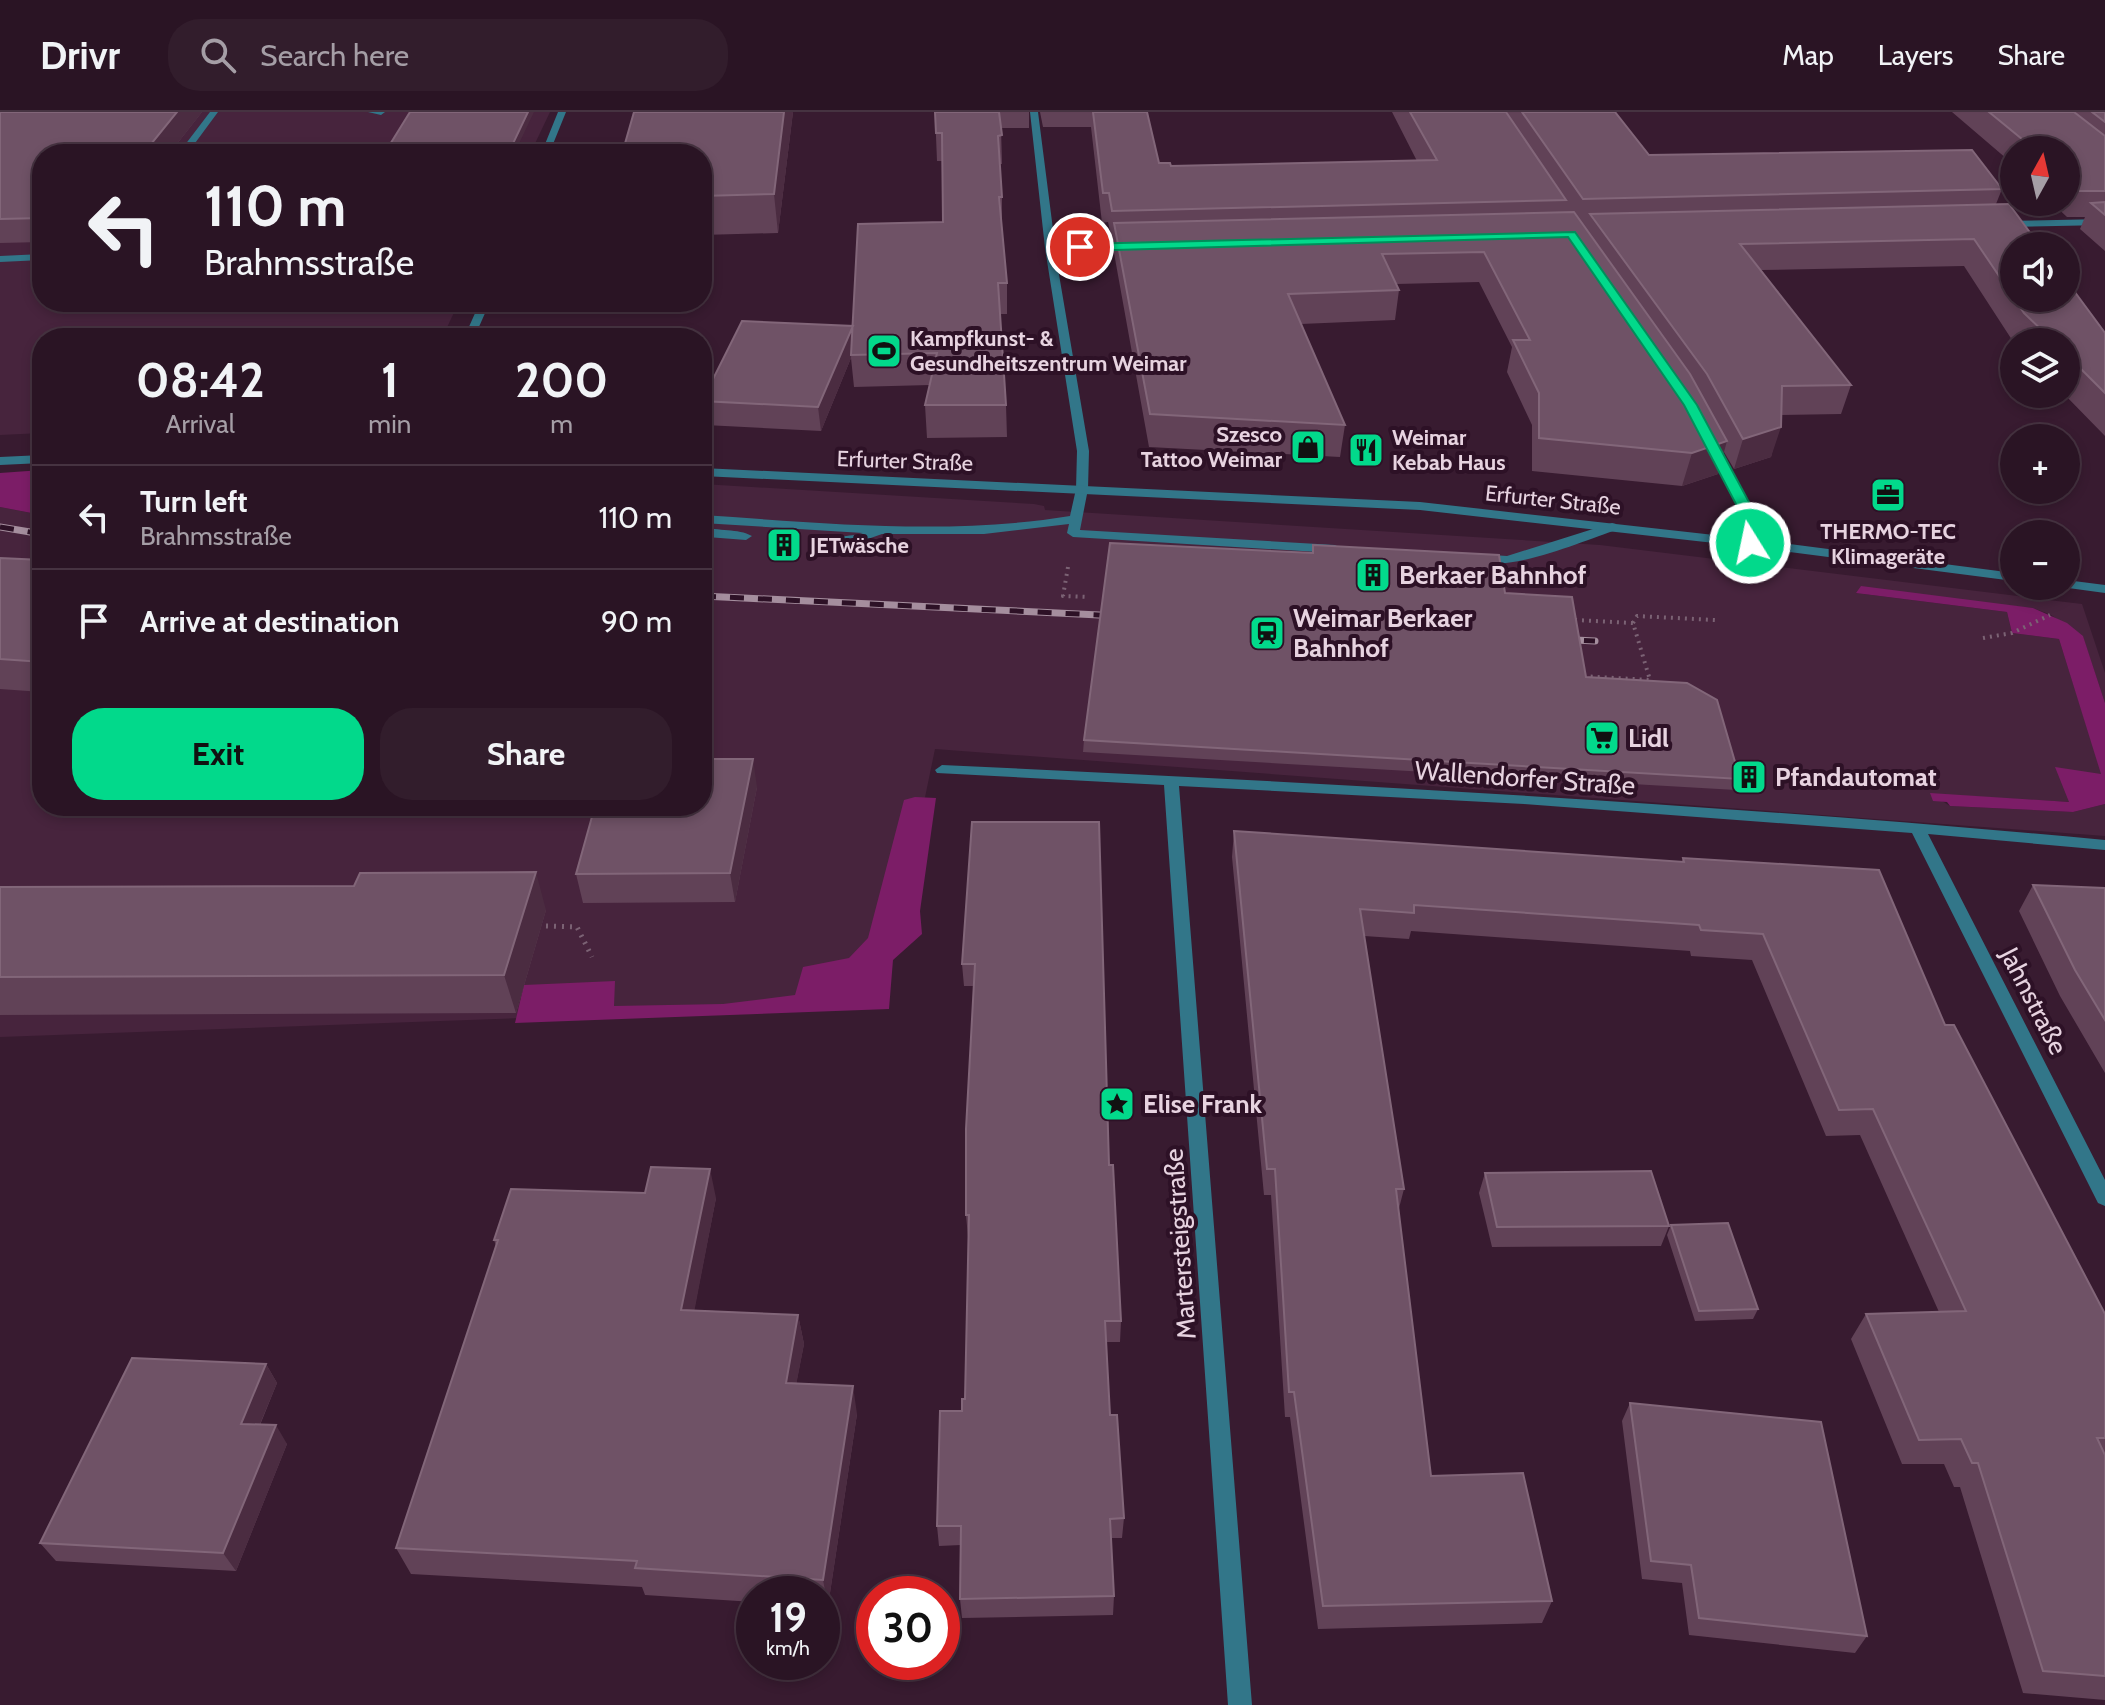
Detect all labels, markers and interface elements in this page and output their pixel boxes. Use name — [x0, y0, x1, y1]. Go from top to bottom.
search box — [168, 19, 728, 91]
text: Drivr — [40, 32, 120, 79]
icon: search — [196, 33, 240, 77]
text: Search here — [260, 37, 409, 74]
text: Map — [1782, 38, 1834, 72]
text: Layers — [1878, 38, 1953, 72]
text: Share — [1997, 38, 2065, 72]
north arrow — [2000, 136, 2080, 216]
map controls — [2000, 136, 2080, 600]
text: 110 m — [204, 172, 346, 240]
icon: left — [72, 176, 176, 280]
pin — [1046, 213, 1114, 281]
icon: arrive — [1058, 225, 1102, 269]
button: sound — [2000, 232, 2080, 312]
text: Brahmsstraße — [204, 240, 414, 284]
place label: Kampfkunst- & Gesundheitszentrum Weimar — [910, 325, 1187, 377]
button: layers — [2000, 328, 2080, 408]
sports icon: Kampfkunst- & Gesundheitszentrum Weimar — [865, 332, 903, 370]
text: 08:42 — [136, 351, 265, 409]
text: 1 — [381, 351, 399, 409]
text: 200 — [515, 351, 608, 409]
text: Arrival — [166, 408, 235, 440]
text: min — [368, 408, 411, 440]
text: m — [550, 408, 573, 440]
place label: Szesco Tattoo Weimar — [1141, 421, 1283, 473]
place label: Weimar Kebab Haus — [1392, 424, 1506, 476]
button: + — [2000, 424, 2080, 504]
shop icon: Szesco Tattoo Weimar — [1289, 428, 1327, 466]
restaurant icon: Weimar Kebab Haus — [1347, 431, 1385, 469]
street label: Erfurter Straße — [836, 445, 974, 477]
office icon: THERMO-TEC Klimageräte — [1869, 476, 1907, 514]
street label: Erfurter Straße — [1484, 479, 1622, 521]
text: Turn left — [140, 483, 248, 520]
icon: left — [72, 495, 116, 539]
text: 110 m — [598, 499, 672, 536]
position arrow — [1708, 501, 1792, 585]
place label: THERMO-TEC Klimageräte — [1820, 518, 1956, 570]
text: Brahmsstraße — [140, 520, 292, 552]
button: − — [2000, 520, 2080, 600]
building icon: JETwäsche — [765, 526, 803, 564]
place label: JETwäsche — [809, 532, 909, 559]
building icon: Berkaer Bahnhof — [1354, 556, 1392, 594]
place label: Berkaer Bahnhof — [1399, 559, 1586, 591]
icon: arrive — [72, 599, 116, 643]
place label: Weimar Berkaer Bahnhof — [1293, 602, 1473, 664]
text: Arrive at destination — [140, 603, 400, 640]
text: 90 m — [601, 603, 672, 640]
station icon: Weimar Berkaer Bahnhof — [1248, 614, 1286, 652]
button: Exit — [72, 708, 364, 800]
button: Share — [380, 708, 672, 800]
supermarket icon: Lidl — [1583, 719, 1621, 757]
place label: Lidl — [1628, 722, 1669, 754]
street label: Wallendorfer Straße — [1414, 754, 1636, 802]
building icon: Pfandautomat — [1730, 758, 1768, 796]
place label: Pfandautomat — [1775, 761, 1937, 793]
street label: Jahnstraße — [1993, 941, 2075, 1060]
place icon: Elise Frank — [1098, 1085, 1136, 1123]
place label: Elise Frank — [1143, 1088, 1263, 1120]
street label: Martersteigstraße — [1157, 1147, 1203, 1341]
speed limit sign: 30 — [856, 1576, 960, 1680]
text: 19 — [769, 1593, 807, 1642]
text: km/h — [766, 1636, 810, 1660]

